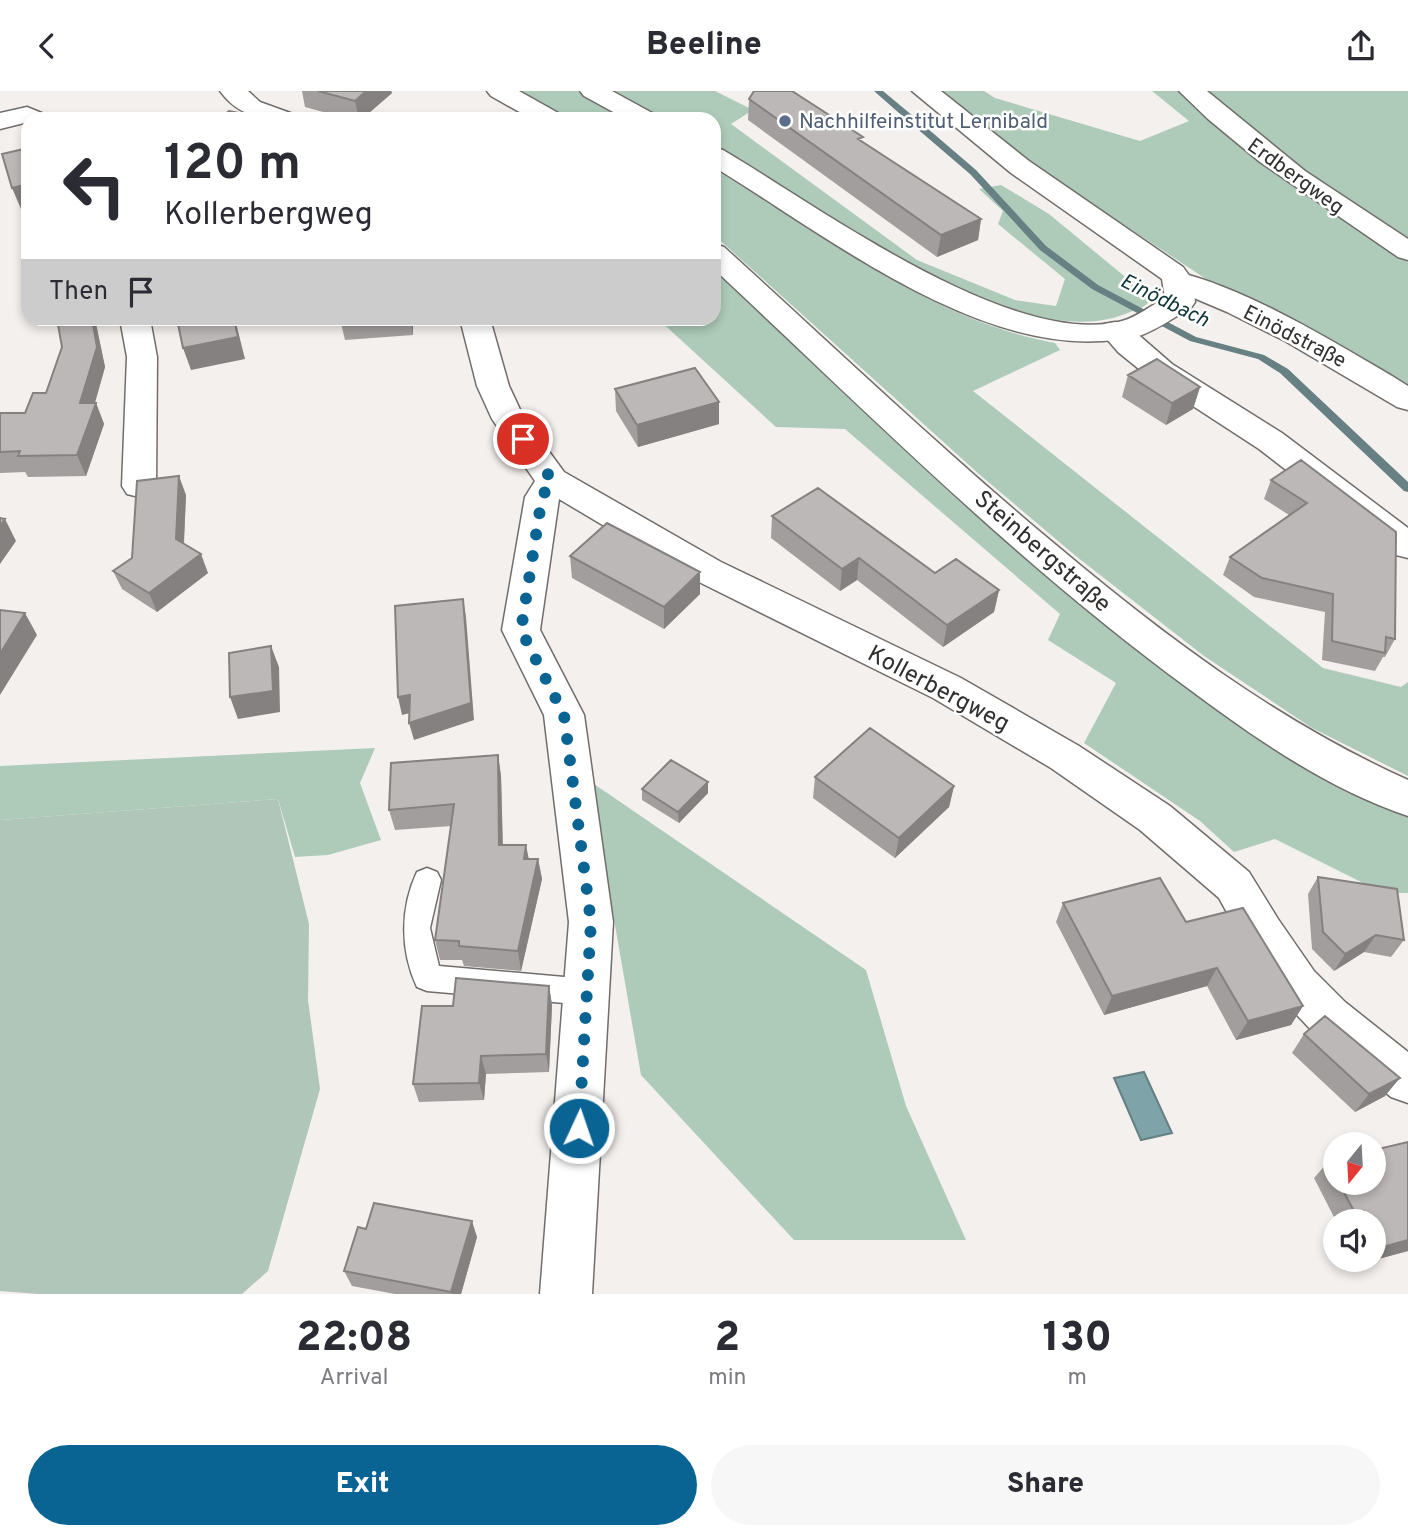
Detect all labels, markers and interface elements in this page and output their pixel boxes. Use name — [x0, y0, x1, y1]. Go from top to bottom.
text: Beeline — [646, 26, 762, 66]
icon: back — [28, 27, 66, 65]
icon: share — [1342, 27, 1380, 65]
place label: Nachhilfeinstitut Lernibald — [799, 109, 1048, 136]
marker: Nachhilfeinstitut Lernibald — [777, 113, 793, 129]
street label: Erdbergweg — [1241, 133, 1349, 221]
text: 120 m — [164, 135, 301, 197]
icon: left — [49, 140, 140, 231]
text: Kollerbergweg — [164, 196, 373, 236]
water label: Einödbach — [1116, 268, 1214, 335]
icon: arrive — [122, 273, 160, 311]
text: Then — [49, 276, 108, 309]
street label: Einödstraße — [1238, 300, 1351, 375]
pin — [493, 409, 553, 469]
icon: arrive — [504, 420, 542, 458]
street label: Steinbergstraße — [967, 485, 1116, 620]
street label: Kollerbergweg — [862, 640, 1014, 740]
position arrow — [542, 1091, 616, 1165]
north arrow — [1323, 1132, 1386, 1195]
map controls — [1323, 1132, 1386, 1272]
button: sound — [1323, 1209, 1386, 1272]
text: 22:08 — [296, 1313, 412, 1366]
text: 2 — [715, 1313, 740, 1366]
text: 130 — [1043, 1313, 1112, 1366]
text: Arrival — [320, 1364, 388, 1393]
text: min — [708, 1364, 747, 1393]
text: m — [1068, 1364, 1087, 1393]
button: Exit — [28, 1445, 697, 1525]
button: Share — [711, 1445, 1380, 1525]

